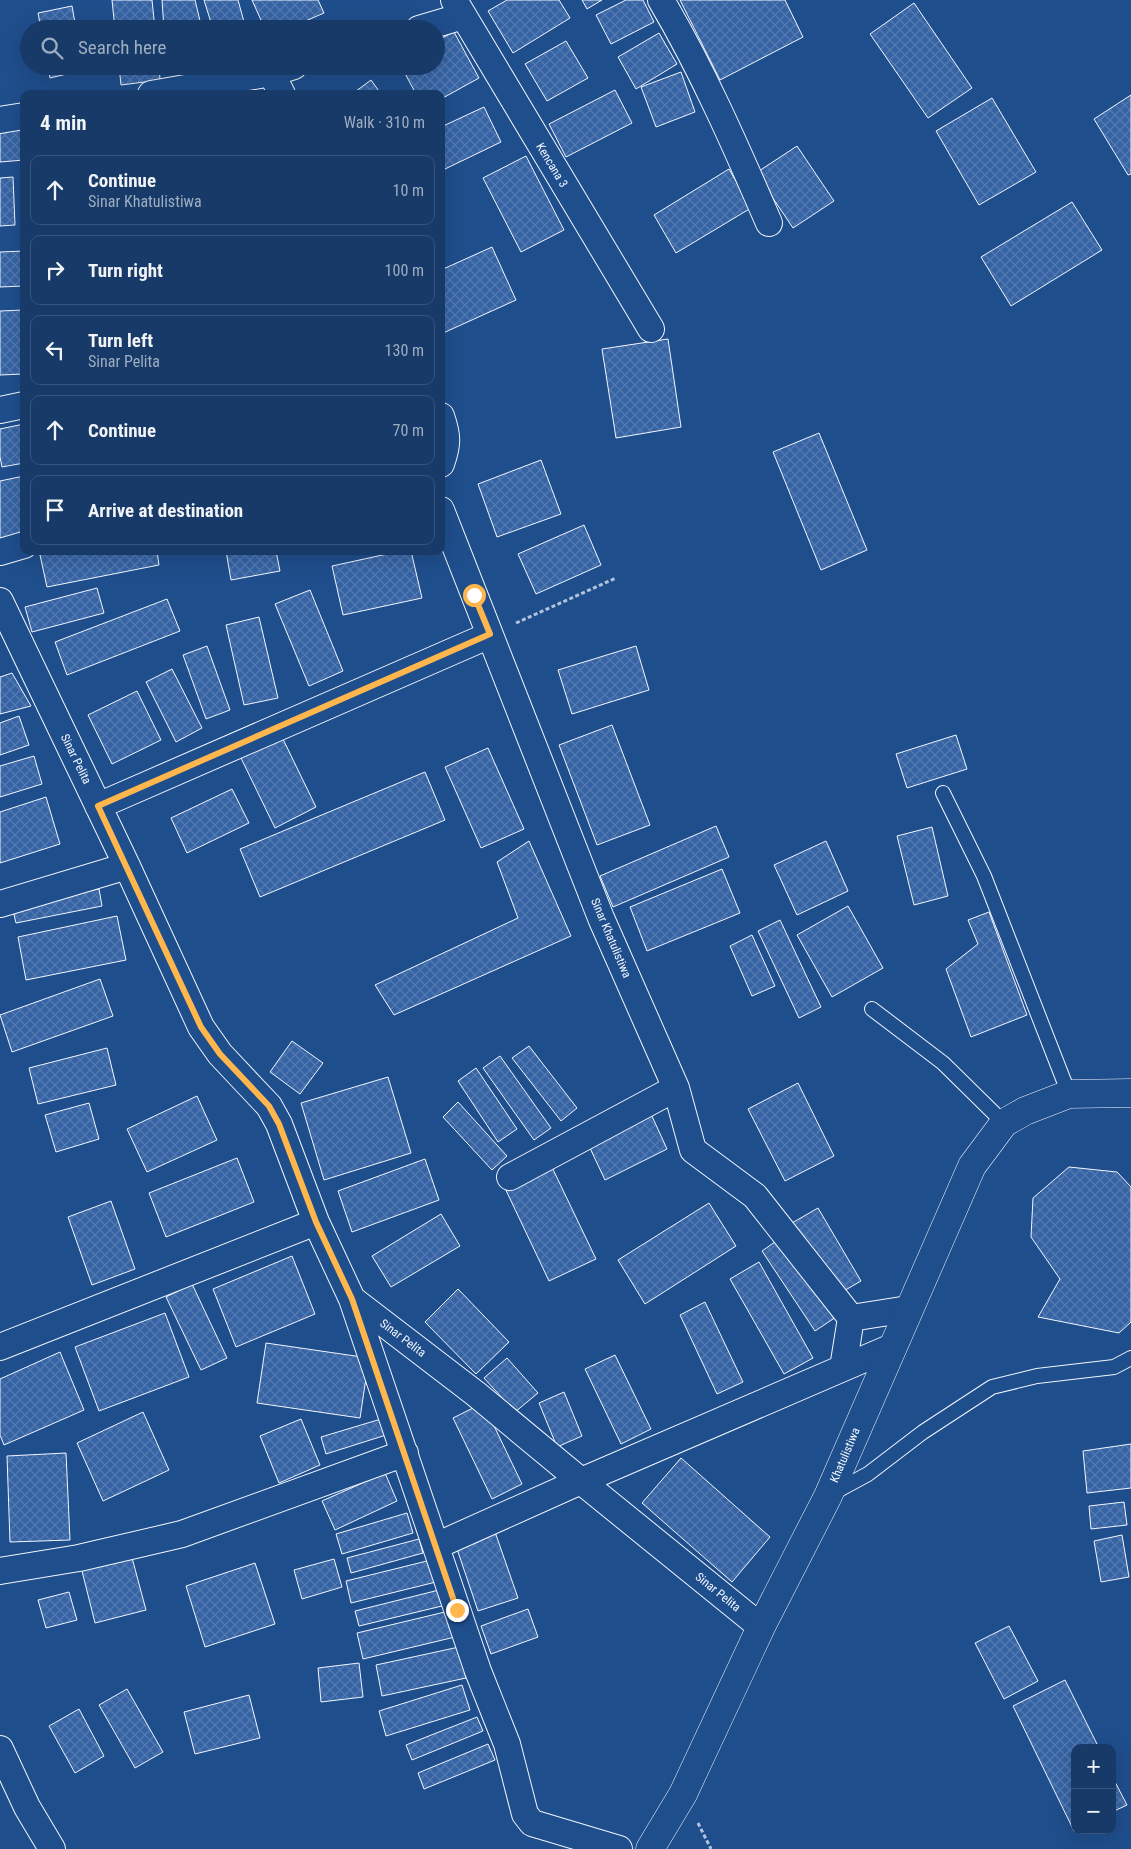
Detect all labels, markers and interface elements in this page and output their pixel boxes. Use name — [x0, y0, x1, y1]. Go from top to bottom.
search box — [20, 20, 445, 75]
icon: search — [38, 34, 66, 62]
text: Search here — [78, 36, 166, 59]
text: 4 min — [40, 111, 87, 135]
text: Walk · 310 m — [344, 113, 425, 132]
street label: Kencana 3 — [533, 140, 571, 190]
text: Continue — [88, 169, 156, 192]
icon: ahead — [41, 176, 69, 204]
text: 10 m — [392, 181, 424, 200]
text: Sinar Khatulistiwa — [88, 192, 202, 211]
icon: right — [41, 256, 69, 284]
text: Turn right — [88, 259, 163, 282]
text: 100 m — [385, 261, 424, 280]
text: Turn left — [88, 329, 153, 352]
icon: left — [41, 336, 69, 364]
text: 130 m — [385, 341, 424, 360]
text: Sinar Pelita — [88, 352, 160, 371]
icon: ahead — [41, 416, 69, 444]
text: Continue — [88, 419, 156, 442]
text: 70 m — [392, 421, 424, 440]
icon: arrive — [41, 496, 69, 524]
text: Arrive at destination — [88, 499, 243, 522]
route start — [463, 584, 486, 607]
street label: Sinar Pelita — [58, 732, 94, 787]
street label: Sinar Khatulistiwa — [588, 896, 634, 980]
street label: Sinar Pelita — [377, 1316, 429, 1360]
street label: Khatulistiwa — [827, 1425, 863, 1485]
street label: Sinar Pelita — [693, 1570, 744, 1615]
route end — [446, 1599, 469, 1622]
map controls — [1071, 1744, 1116, 1834]
button: + — [1071, 1744, 1116, 1789]
button: − — [1071, 1789, 1116, 1834]

